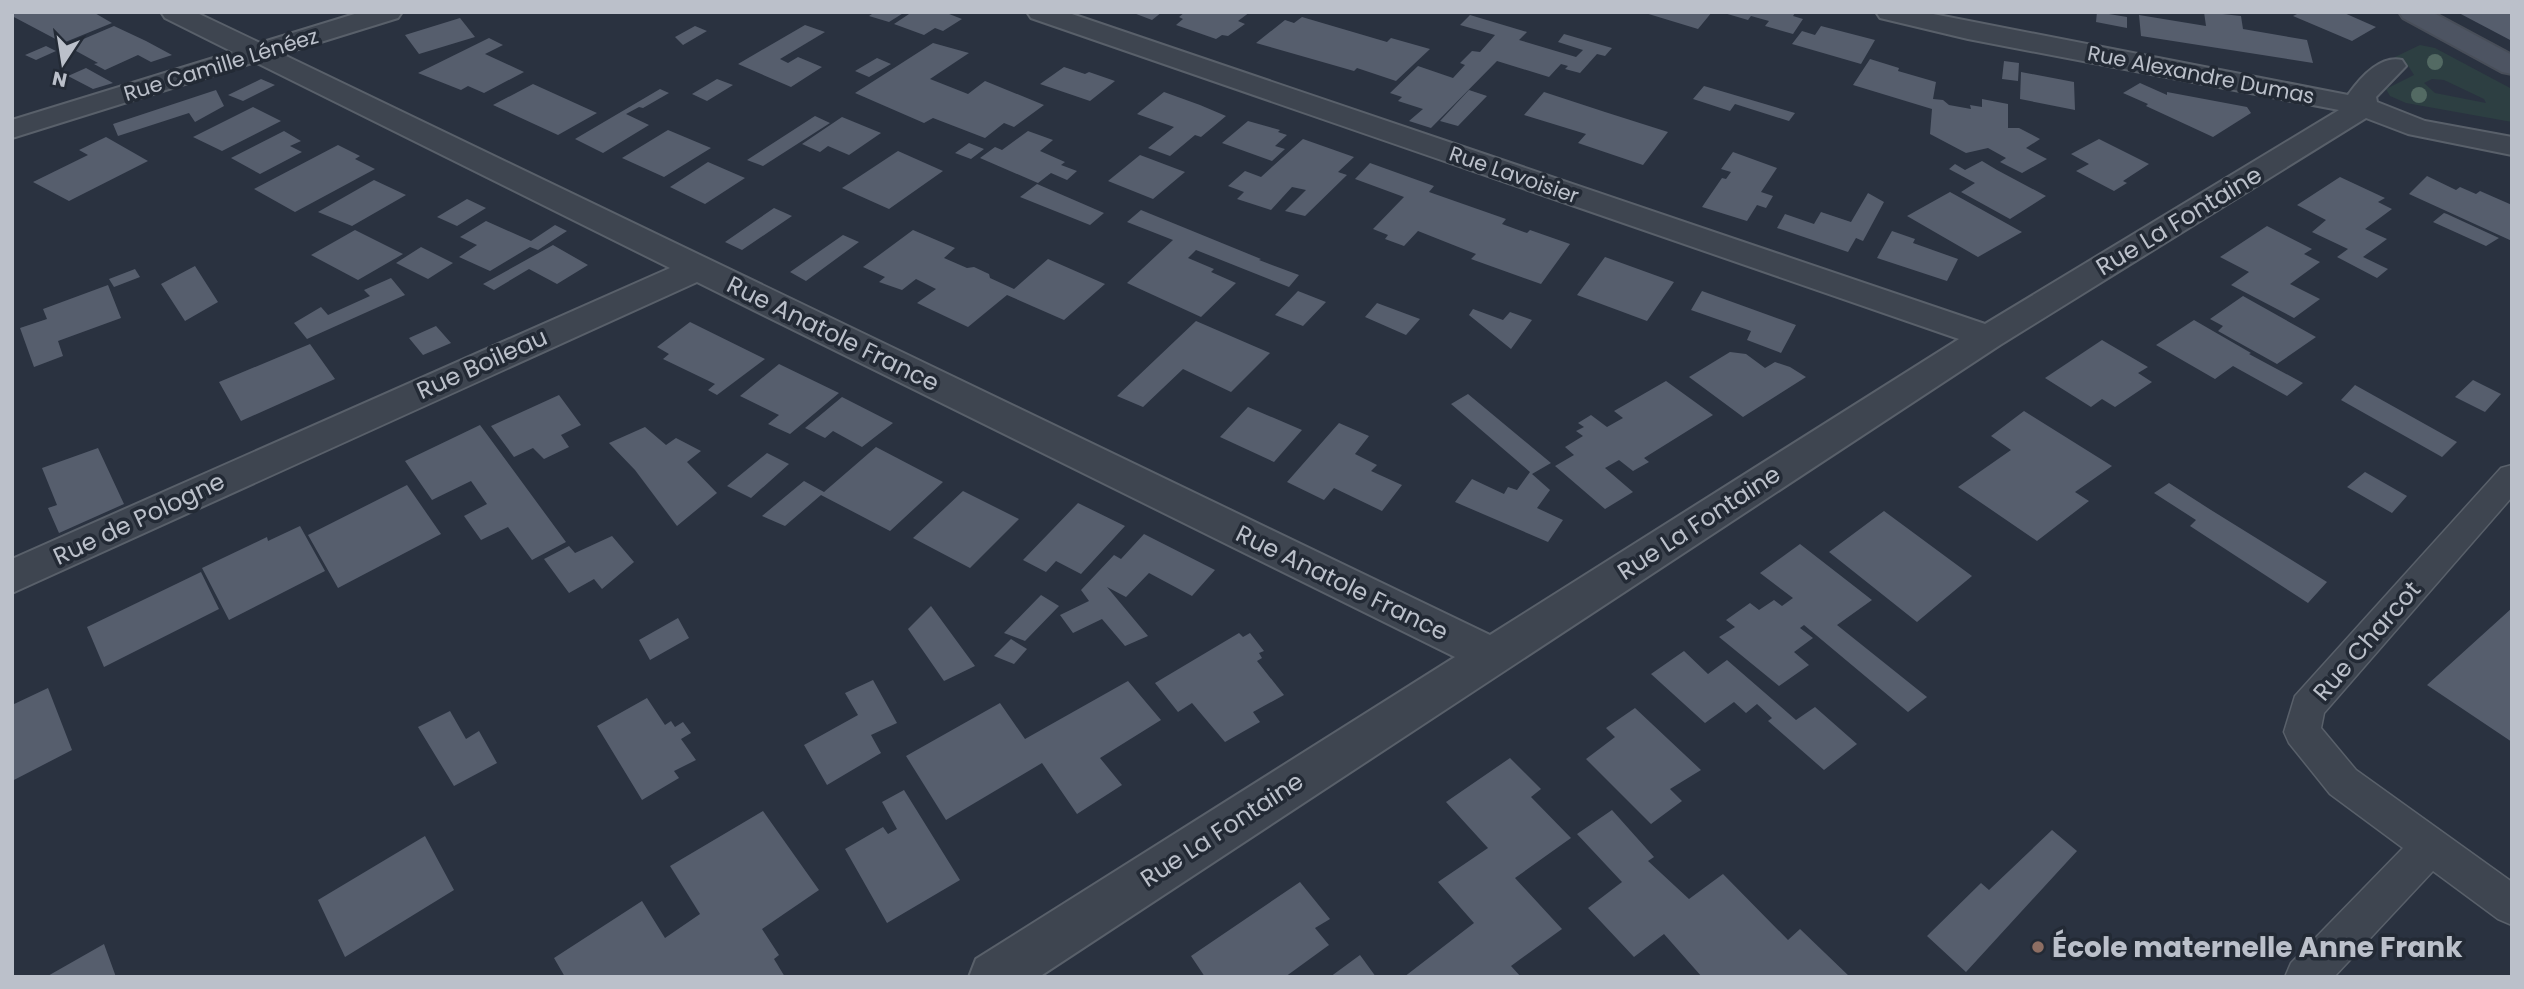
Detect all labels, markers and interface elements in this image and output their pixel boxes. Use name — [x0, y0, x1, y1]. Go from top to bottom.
street label: Rue Camille Lénéez — [120, 21, 322, 108]
north arrow — [28, 28, 98, 98]
street label: Rue Alexandre Dumas — [2085, 38, 2317, 111]
text: N — [50, 64, 69, 94]
street label: Rue Lavoisier — [1445, 139, 1583, 210]
street label: Rue La Fontaine — [2090, 158, 2268, 283]
street label: Rue Anatole France — [722, 268, 945, 399]
street label: Rue Boileau — [411, 320, 552, 407]
street label: Rue La Fontaine — [1611, 457, 1787, 588]
street label: Rue de Pologne — [48, 464, 230, 573]
street label: Rue Anatole France — [1231, 517, 1454, 648]
street label: Rue Charcot — [2305, 574, 2428, 708]
street label: Rue La Fontaine — [1134, 764, 1310, 895]
place label: École maternelle Anne Frank — [2052, 928, 2463, 967]
marker: École maternelle Anne Frank — [2030, 939, 2046, 955]

